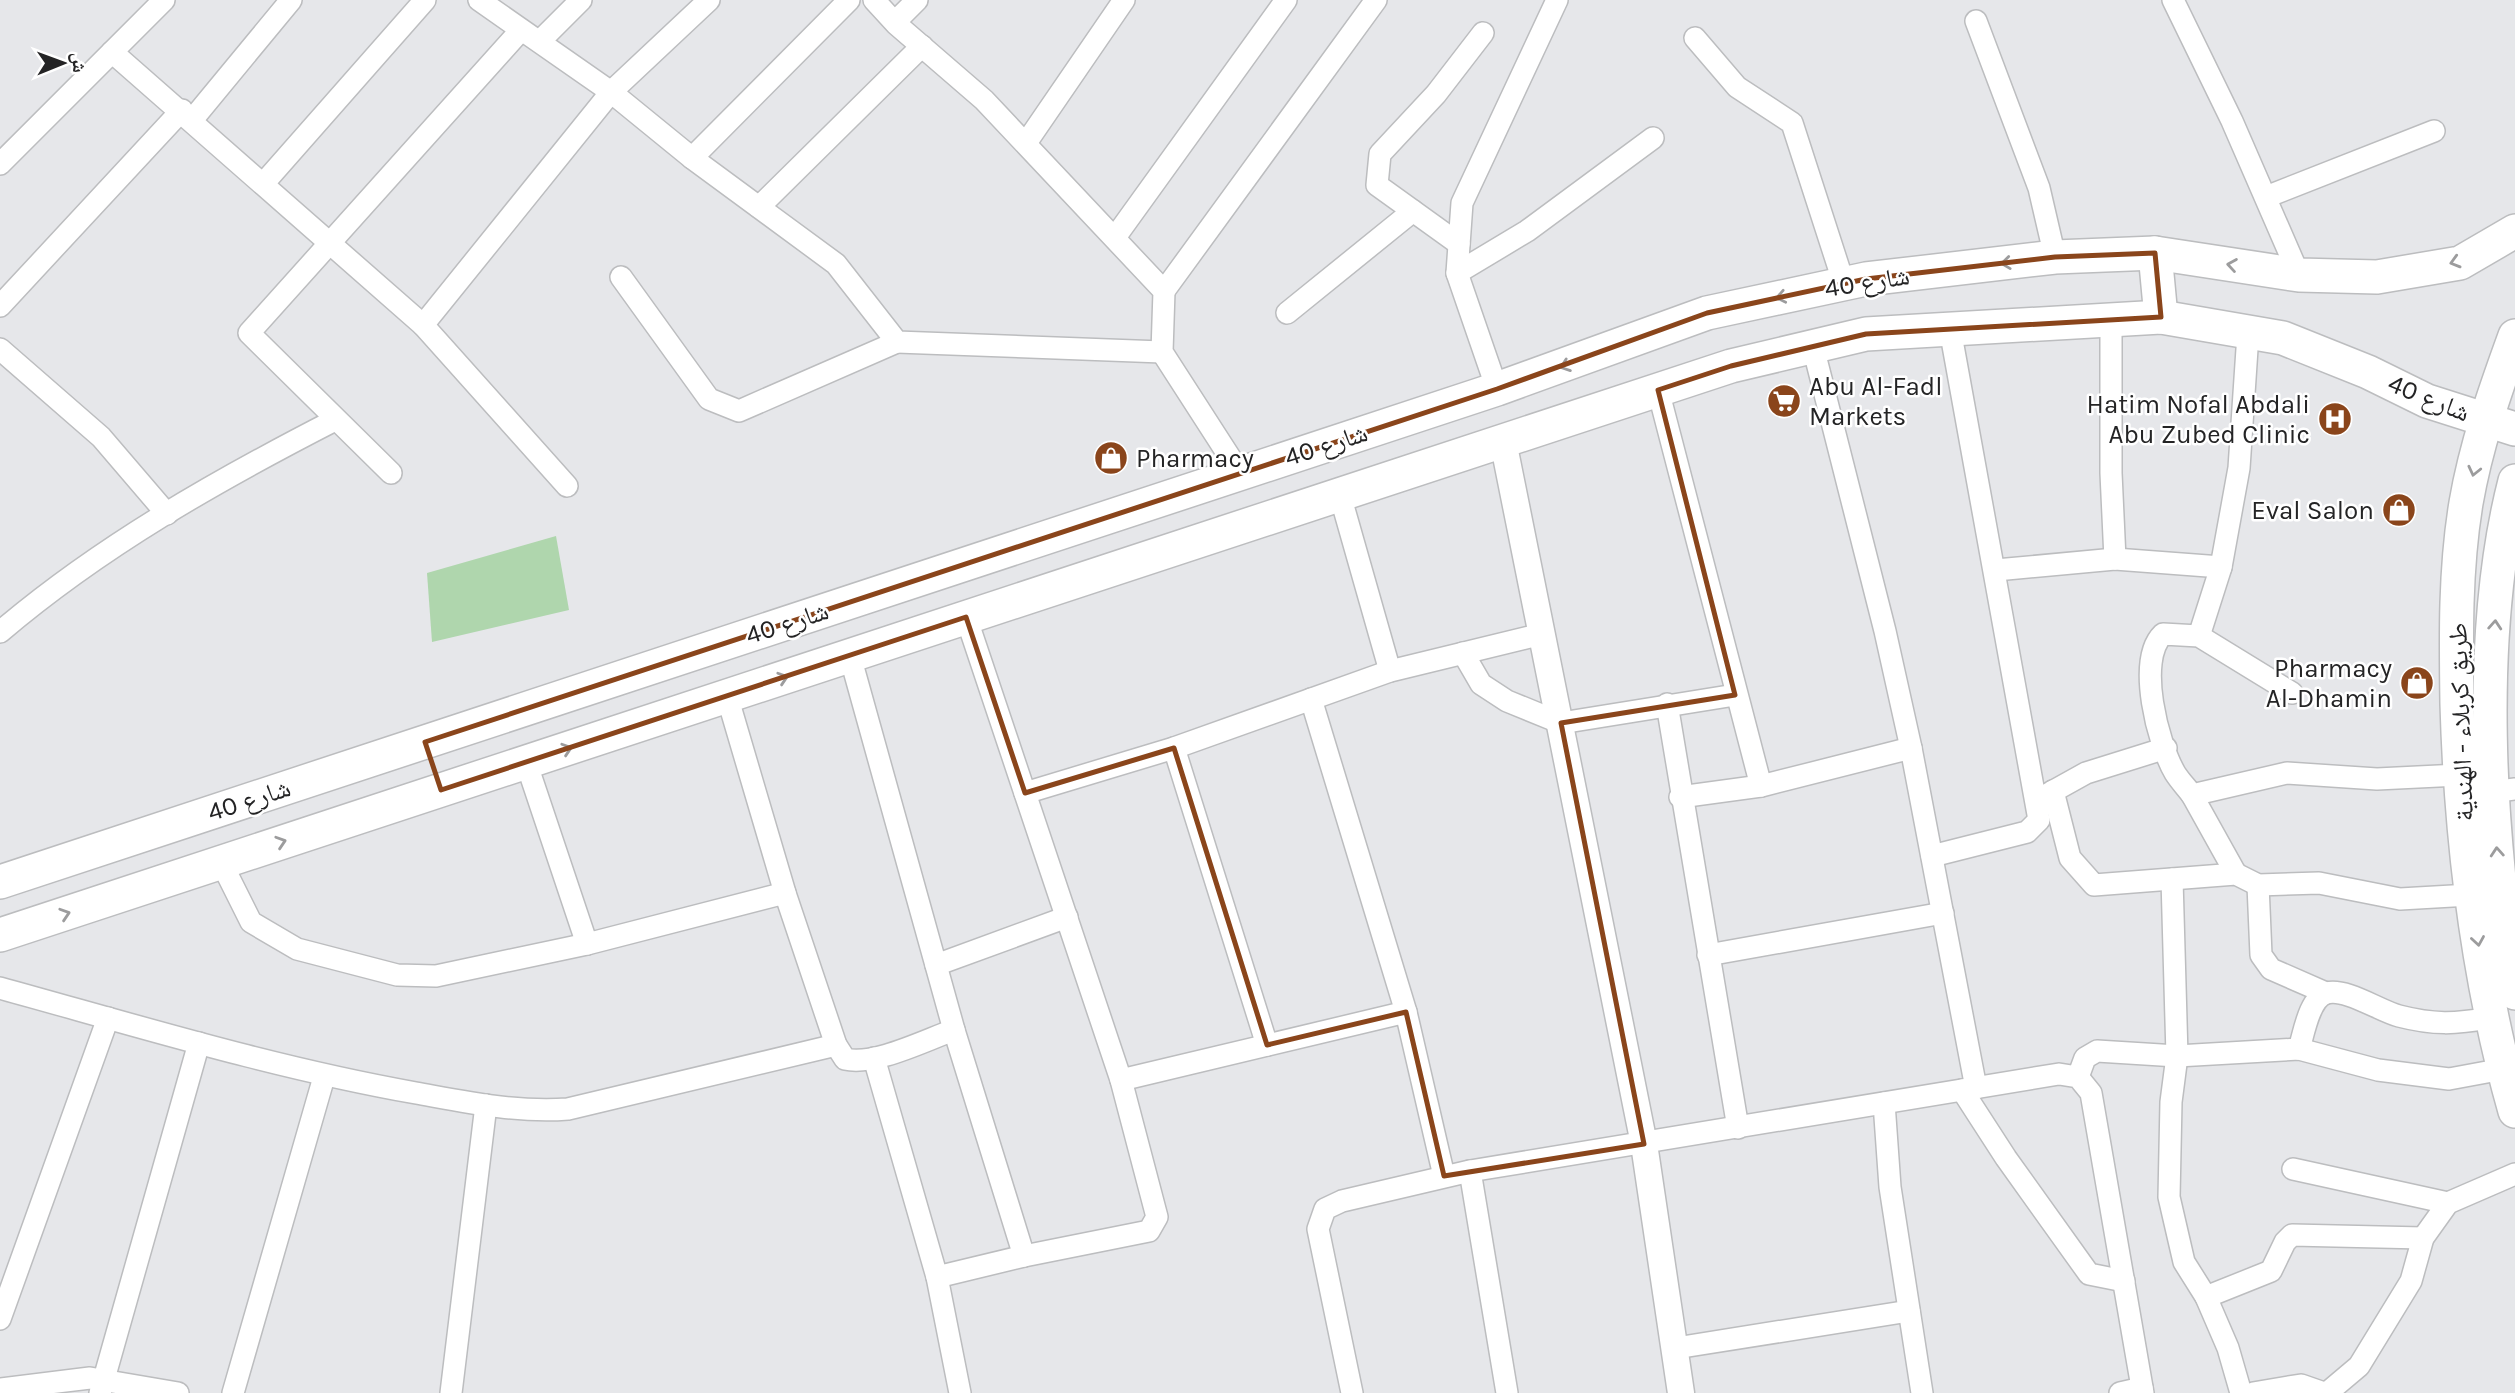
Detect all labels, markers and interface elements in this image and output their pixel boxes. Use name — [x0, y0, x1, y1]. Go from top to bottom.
north arrow — [28, 28, 98, 98]
text: ش — [68, 52, 90, 73]
one-way arrow — [2449, 254, 2461, 269]
one-way arrow — [2000, 255, 2011, 270]
one-way arrow — [2226, 258, 2238, 273]
street label: شارع 40 — [1822, 260, 1912, 304]
one-way arrow — [1775, 289, 1787, 304]
one-way arrow — [1559, 358, 1571, 372]
street label: شارع 40 — [2384, 368, 2474, 428]
place label: Abu Al-Fadl Markets — [1809, 371, 1943, 432]
supermarket icon: Abu Al-Fadl Markets — [1765, 382, 1803, 420]
place label: Hatim Nofal Abdali Abu Zubed Clinic — [2087, 389, 2310, 450]
hospital icon: Hatim Nofal Abdali Abu Zubed Clinic — [2316, 400, 2354, 438]
street label: شارع 40 — [1281, 417, 1371, 473]
shop icon: Pharmacy — [1092, 439, 1130, 477]
place label: Pharmacy — [1136, 443, 1254, 474]
one-way arrow — [2467, 465, 2482, 477]
shop icon: Eval Salon — [2380, 491, 2418, 529]
place label: Eval Salon — [2251, 495, 2374, 526]
street label: شارع 40 — [742, 595, 832, 651]
one-way arrow — [2487, 619, 2502, 630]
street label: طريق كربلاء - الهندية — [2442, 622, 2480, 822]
place label: Pharmacy Al-Dhamin — [2266, 653, 2392, 714]
shop icon: Pharmacy Al-Dhamin — [2398, 664, 2436, 702]
one-way arrow — [777, 671, 789, 686]
one-way arrow — [561, 742, 573, 757]
street label: شارع 40 — [204, 772, 294, 828]
one-way arrow — [274, 836, 286, 850]
one-way arrow — [2490, 846, 2505, 857]
one-way arrow — [58, 907, 70, 922]
one-way arrow — [2470, 935, 2485, 947]

